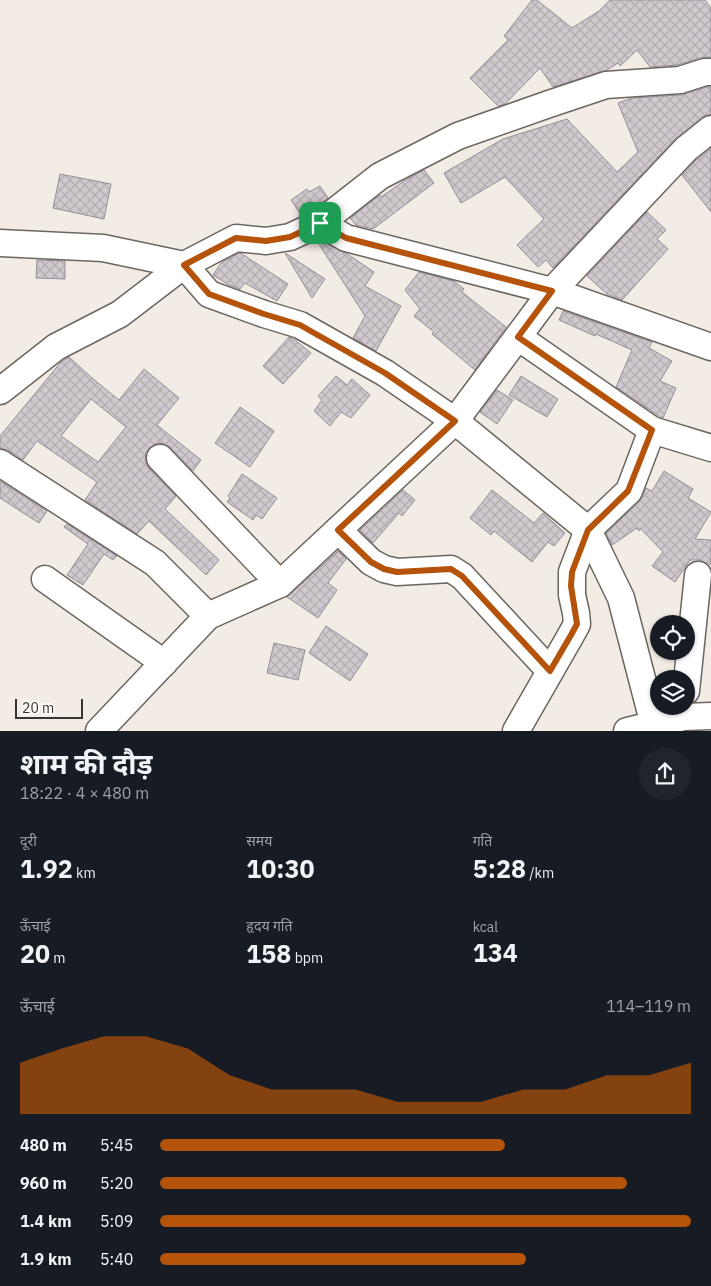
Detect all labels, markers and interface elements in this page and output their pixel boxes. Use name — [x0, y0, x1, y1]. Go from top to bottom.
pin — [299, 202, 341, 244]
icon: arrive — [306, 209, 334, 237]
map controls — [650, 615, 695, 715]
button: locate — [650, 615, 695, 660]
button: layers — [650, 670, 695, 715]
scale bar — [15, 696, 82, 719]
text: 20 m — [22, 699, 54, 717]
text: शाम की दौड़ — [20, 745, 152, 782]
button: share — [639, 748, 691, 800]
text: 18:22 · 4 × 480 m — [20, 783, 149, 803]
text: दूरी — [20, 832, 37, 850]
text: समय — [246, 832, 272, 850]
text: गति — [473, 832, 492, 850]
text: 1.92 — [20, 852, 73, 885]
text: 10:30 — [246, 852, 315, 885]
text: 5:28 — [473, 852, 526, 885]
text: km — [73, 864, 96, 882]
text: /km — [526, 864, 554, 882]
text: ऊँचाई — [20, 917, 50, 935]
text: हृदय गति — [246, 917, 292, 935]
text: kcal — [473, 918, 498, 936]
text: 134 — [473, 936, 518, 969]
text: 20 — [20, 937, 50, 970]
text: 158 — [246, 937, 291, 970]
text: m — [50, 949, 66, 967]
text: bpm — [291, 949, 323, 967]
text: ऊँचाई — [20, 996, 55, 1016]
text: 114–119 m — [606, 996, 691, 1016]
text: 480 m — [20, 1135, 67, 1155]
text: 5:45 — [100, 1135, 133, 1155]
text: 960 m — [20, 1173, 67, 1193]
text: 5:20 — [100, 1173, 133, 1193]
text: 1.4 km — [20, 1211, 71, 1231]
text: 5:09 — [100, 1211, 133, 1231]
text: 1.9 km — [20, 1249, 71, 1269]
text: 5:40 — [100, 1249, 133, 1269]

